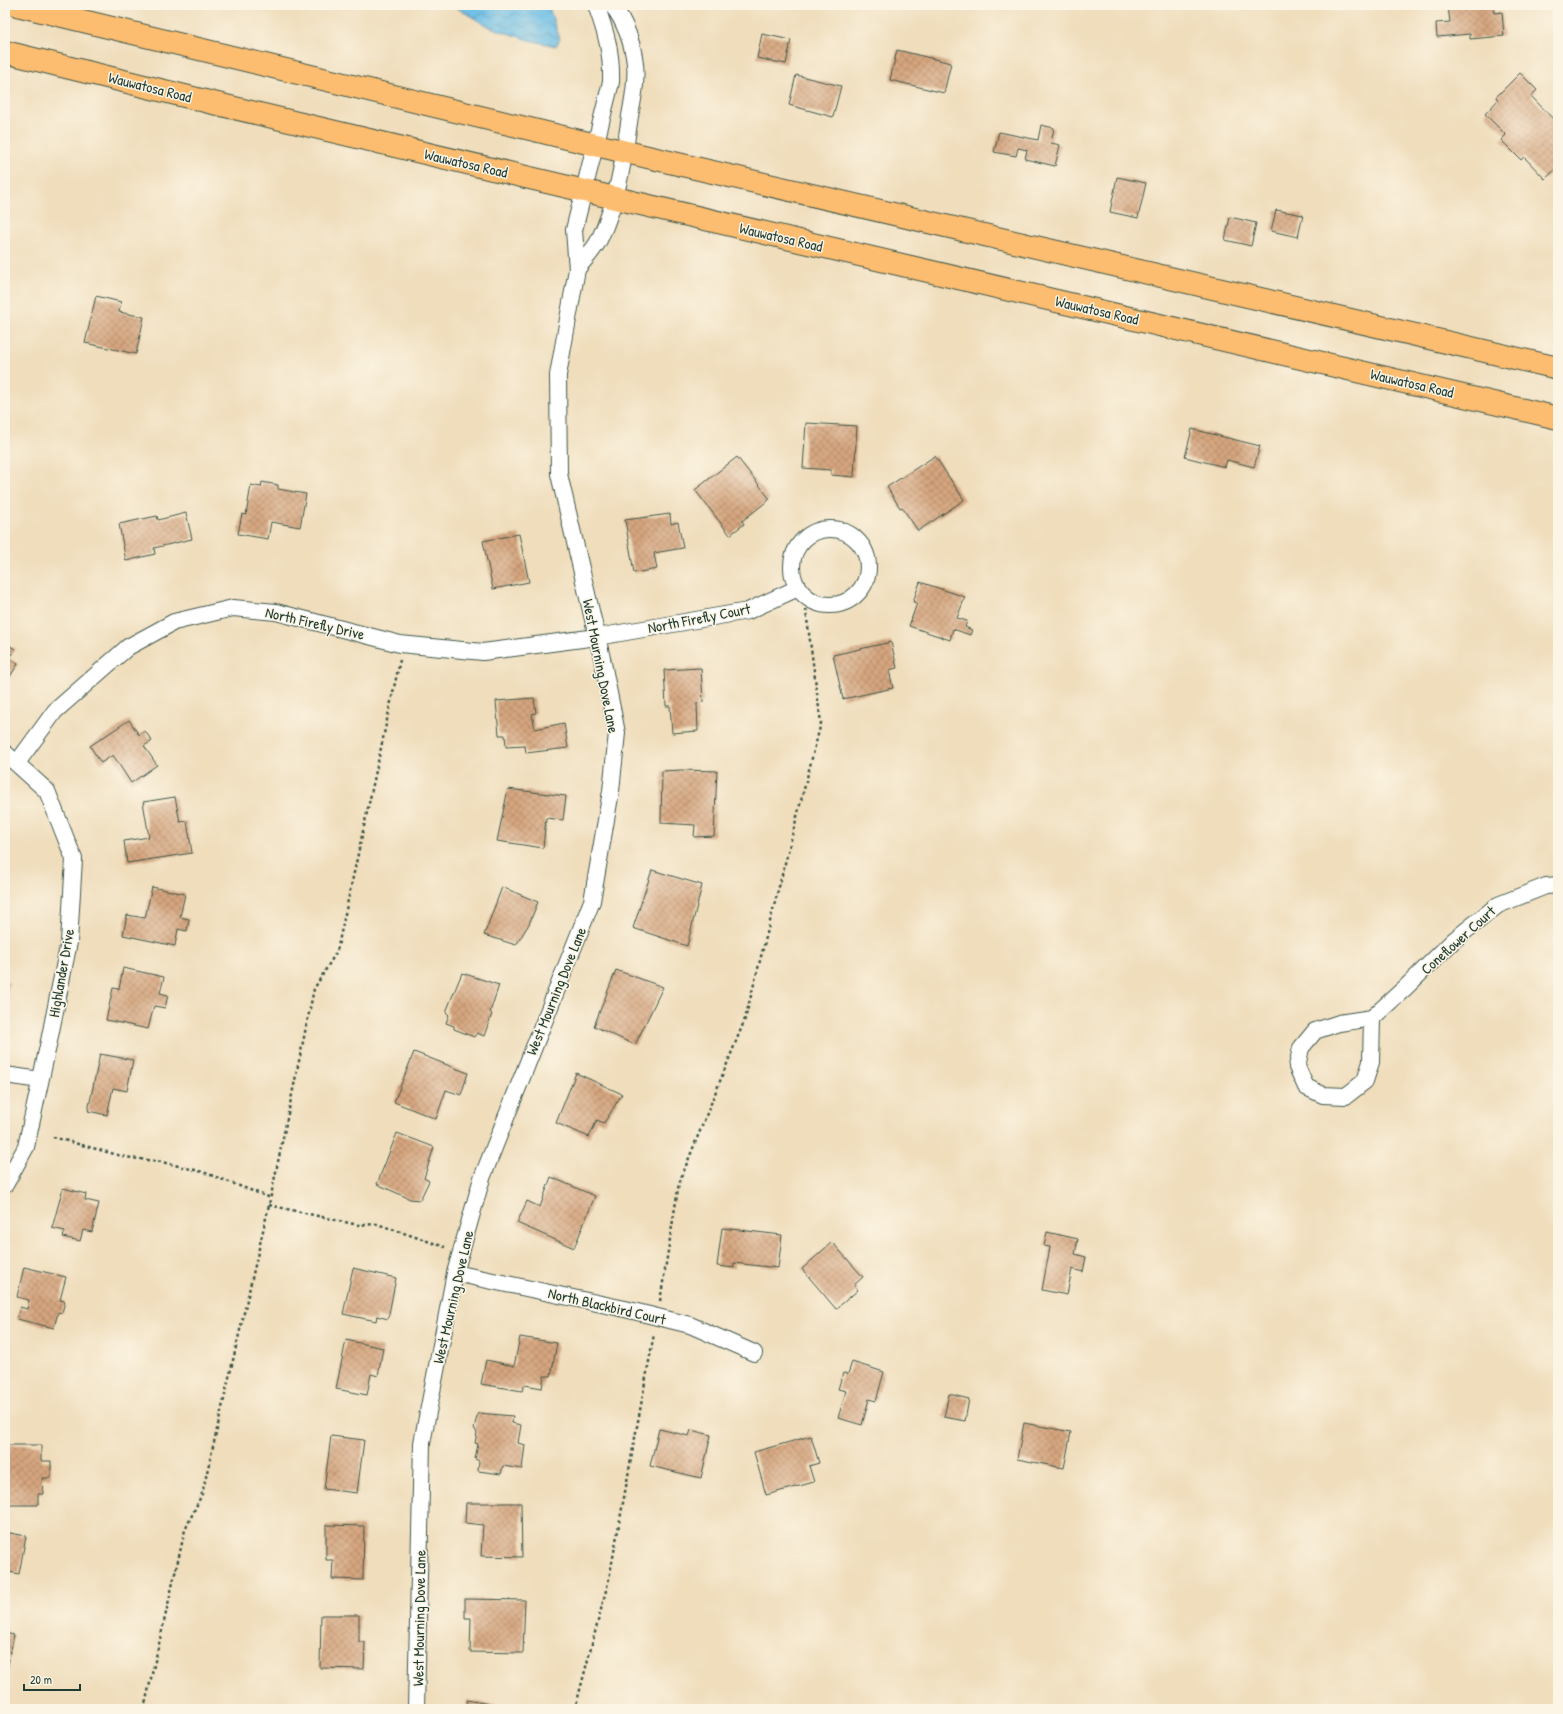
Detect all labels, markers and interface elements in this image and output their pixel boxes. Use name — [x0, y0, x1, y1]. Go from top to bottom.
street label: Wauwatosa Road — [106, 67, 194, 107]
street label: Wauwatosa Road — [422, 143, 510, 183]
street label: Wauwatosa Road — [737, 217, 825, 257]
street label: Wauwatosa Road — [1053, 290, 1141, 330]
street label: Wauwatosa Road — [1368, 363, 1456, 403]
street label: West Mourning Dove Lane — [578, 597, 624, 735]
street label: North Firefly Court — [646, 598, 753, 638]
street label: North Firefly Drive — [263, 601, 367, 645]
street label: Coneflower Court — [1416, 900, 1501, 979]
street label: West Mourning Dove Lane — [521, 924, 591, 1058]
street label: Highlander Drive — [43, 927, 79, 1019]
street label: West Mourning Dove Lane — [427, 1228, 479, 1366]
street label: North Blackbird Court — [546, 1282, 669, 1330]
street label: West Mourning Dove Lane — [407, 1550, 431, 1686]
scale bar — [24, 1666, 80, 1692]
text: 20 m — [30, 1671, 52, 1688]

